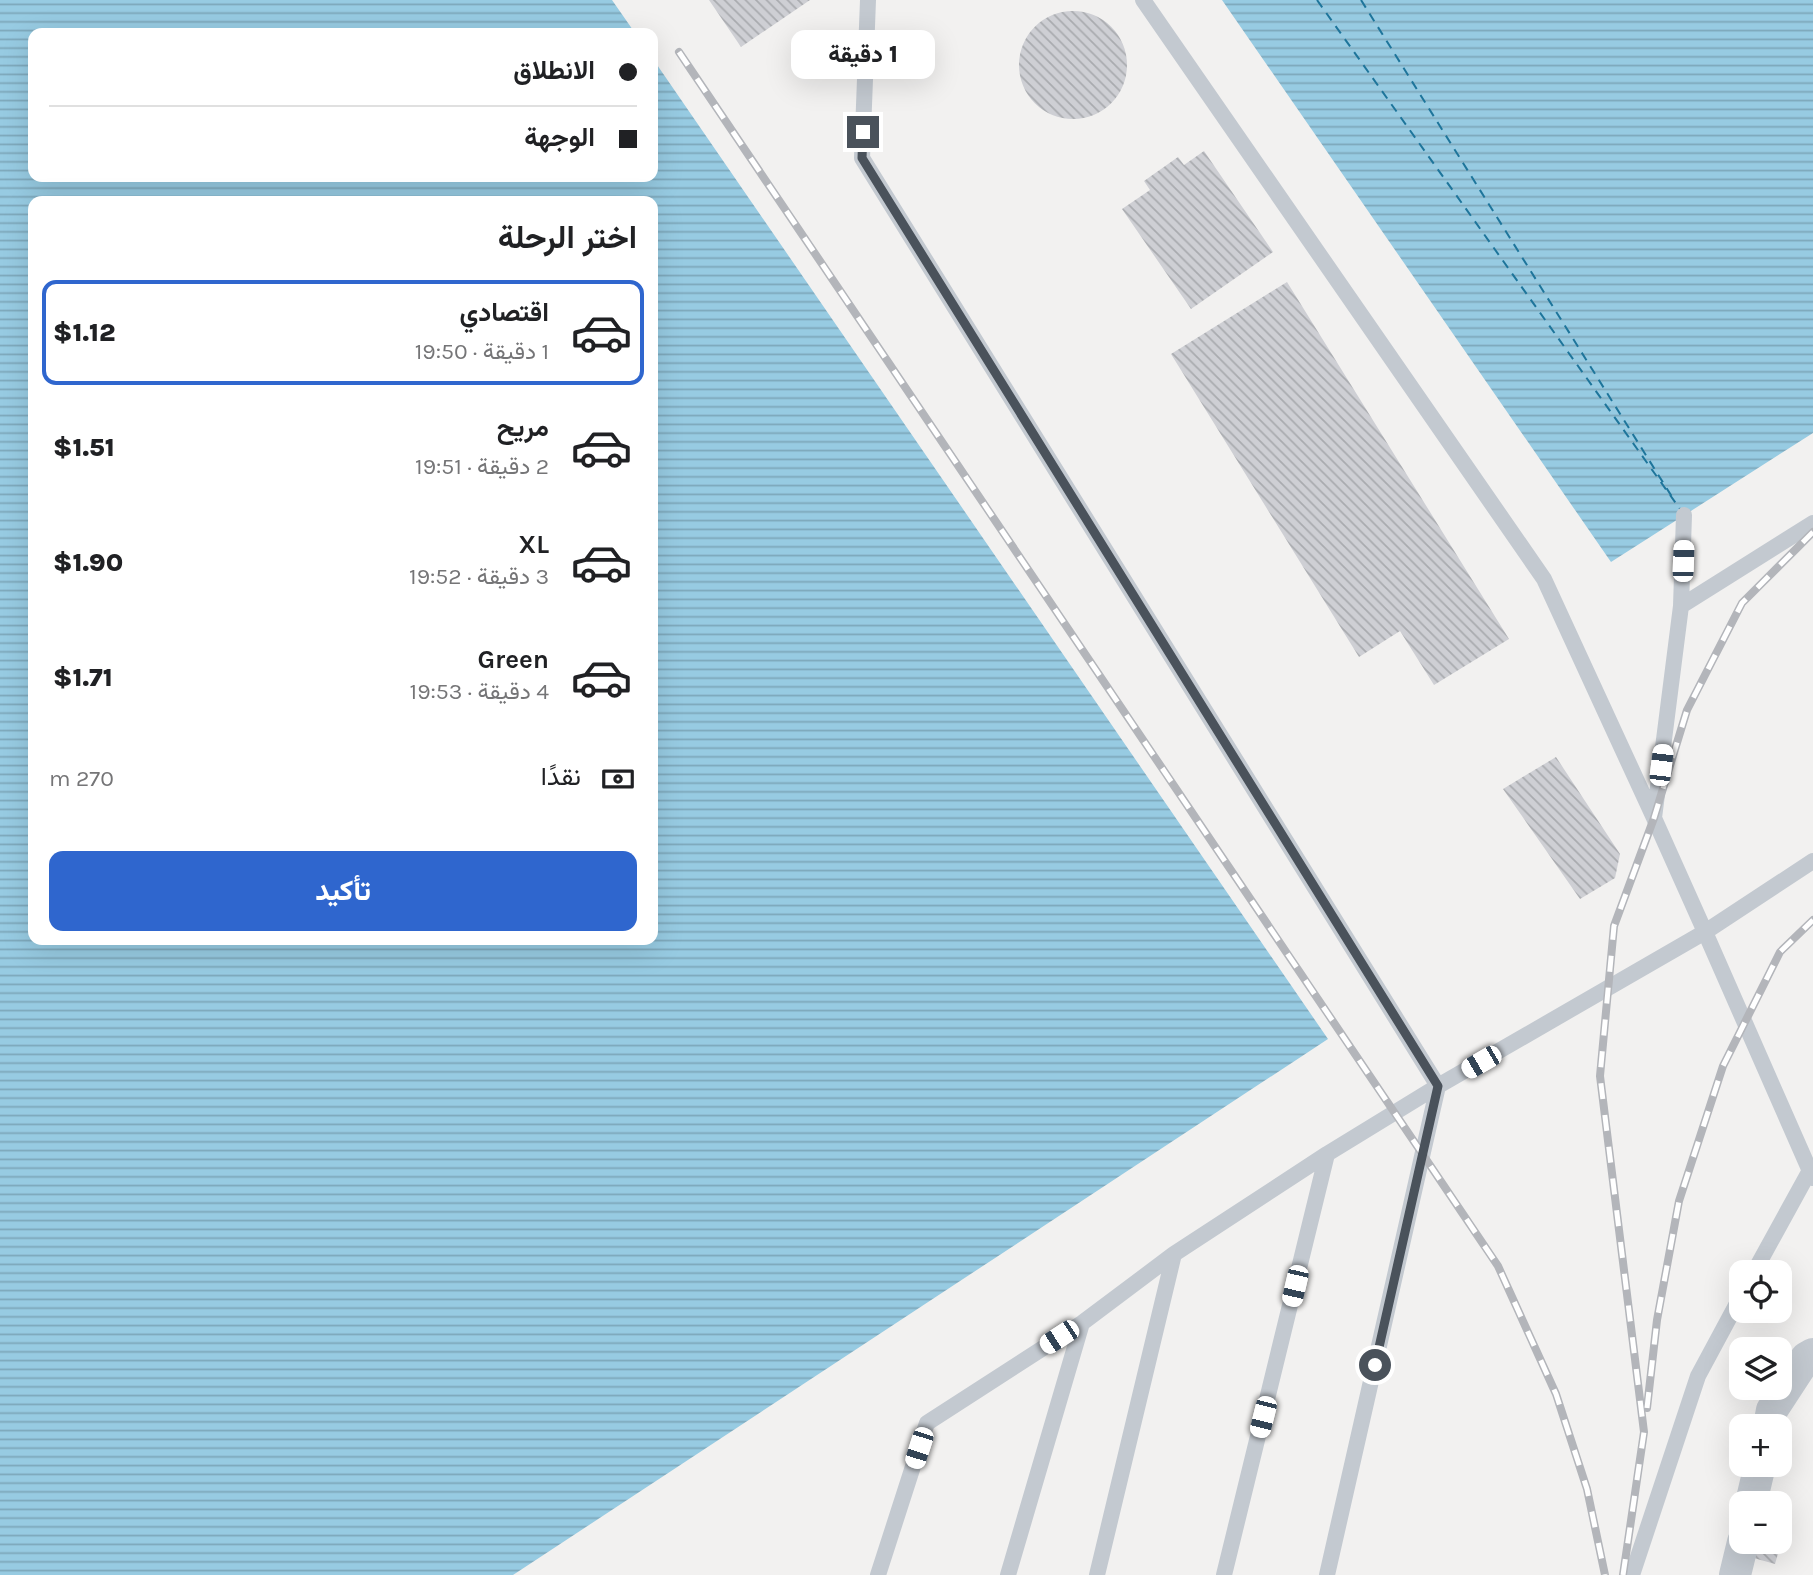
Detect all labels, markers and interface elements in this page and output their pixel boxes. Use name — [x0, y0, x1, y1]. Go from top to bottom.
callout: 1 دقيقة — [791, 31, 935, 80]
text: 1 دقيقة — [828, 41, 898, 68]
text: الانطلاق — [513, 55, 595, 86]
route end — [847, 116, 879, 148]
text: الوجهة — [524, 122, 595, 153]
text: اختر الرحلة — [498, 219, 637, 256]
text: اقتصادي — [460, 297, 549, 328]
icon: car — [570, 301, 633, 364]
text: $1.12 — [53, 317, 116, 348]
text: 1 دقيقة · 19:50 — [415, 338, 549, 365]
text: مريح — [497, 412, 549, 443]
icon: car — [570, 416, 633, 479]
text: $1.51 — [53, 432, 115, 463]
text: 2 دقيقة · 19:51 — [415, 453, 549, 480]
text: XL — [518, 529, 549, 560]
icon: car — [570, 531, 633, 594]
car — [1672, 540, 1695, 582]
text: $1.90 — [53, 547, 123, 578]
text: 3 دقيقة · 19:52 — [409, 563, 549, 590]
text: Green — [477, 644, 549, 675]
icon: car — [570, 646, 633, 709]
text: $1.71 — [53, 662, 113, 693]
text: 4 دقيقة · 19:53 — [410, 678, 549, 705]
car — [1649, 743, 1674, 787]
icon: cash — [599, 760, 637, 798]
text: نقدًا — [541, 761, 581, 792]
text: 270 m — [49, 765, 114, 792]
button: تأكيد — [49, 851, 637, 931]
car — [1458, 1042, 1505, 1082]
map controls — [1729, 1260, 1792, 1554]
button: locate — [1729, 1260, 1792, 1323]
car — [1281, 1263, 1310, 1309]
car — [1036, 1317, 1083, 1357]
button: layers — [1729, 1337, 1792, 1400]
route start — [1359, 1349, 1391, 1381]
car — [1248, 1394, 1279, 1440]
button: + — [1729, 1414, 1792, 1477]
car — [903, 1425, 936, 1471]
button: − — [1729, 1491, 1792, 1554]

